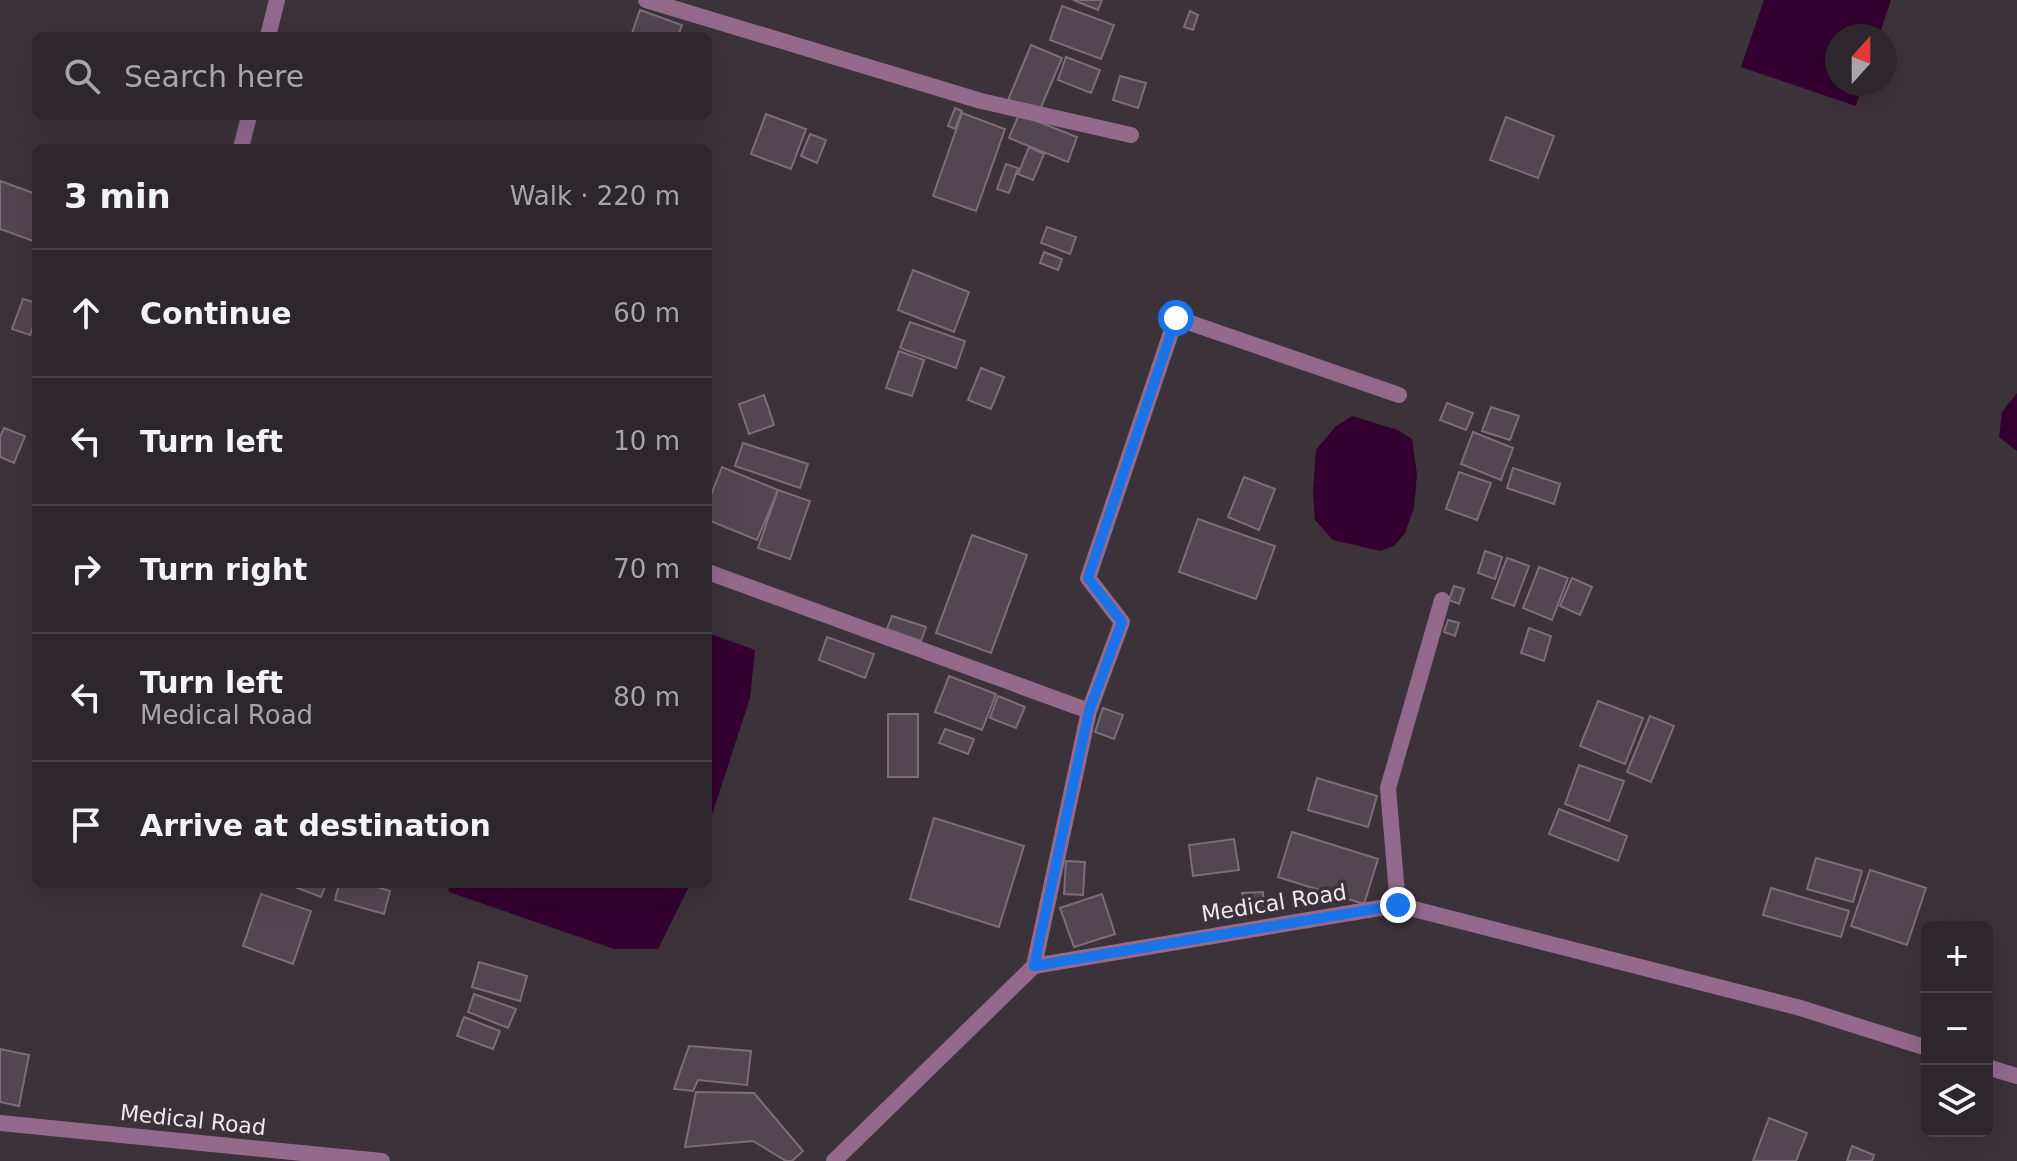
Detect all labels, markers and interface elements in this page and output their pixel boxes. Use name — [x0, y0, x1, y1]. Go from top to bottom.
north arrow — [1825, 24, 1897, 96]
search box — [32, 32, 712, 120]
icon: search — [60, 54, 104, 98]
text: Search here — [124, 59, 304, 94]
text: 3 min — [64, 176, 171, 216]
text: Walk · 220 m — [510, 181, 680, 211]
icon: ahead — [64, 291, 108, 335]
text: Continue — [140, 296, 292, 331]
text: 60 m — [613, 298, 680, 328]
route start — [1158, 300, 1194, 336]
icon: left — [64, 419, 108, 463]
text: Turn left — [140, 424, 283, 459]
text: 10 m — [613, 426, 680, 456]
icon: right — [64, 547, 108, 591]
text: Turn right — [140, 552, 307, 587]
text: 70 m — [613, 554, 680, 584]
text: Turn left — [140, 665, 283, 700]
icon: left — [64, 675, 108, 719]
text: 80 m — [613, 682, 680, 712]
text: Medical Road — [140, 700, 313, 730]
icon: arrive — [64, 803, 108, 847]
text: Arrive at destination — [140, 808, 491, 843]
street label: Medical Road — [1200, 879, 1348, 927]
route end — [1380, 887, 1416, 923]
map controls — [1921, 921, 1993, 1137]
button: + — [1921, 921, 1993, 993]
button: − — [1921, 993, 1993, 1065]
button: layers — [1921, 1065, 1993, 1137]
street label: Medical Road — [119, 1100, 267, 1140]

